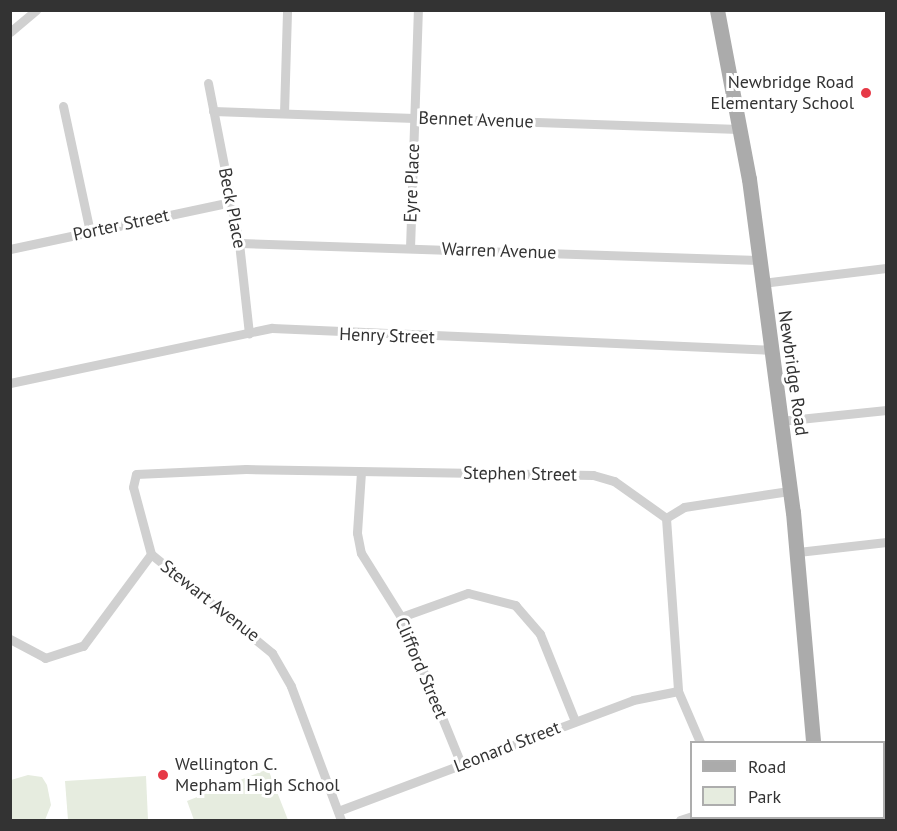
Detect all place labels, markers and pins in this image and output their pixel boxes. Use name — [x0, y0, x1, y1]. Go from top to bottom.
place label: Newbridge Road Elementary School — [710, 72, 854, 115]
marker: Newbridge Road Elementary School — [859, 86, 873, 100]
place label: Wellington C. Mepham High School — [175, 754, 340, 796]
marker: Wellington C. Mepham High School — [156, 768, 170, 782]

